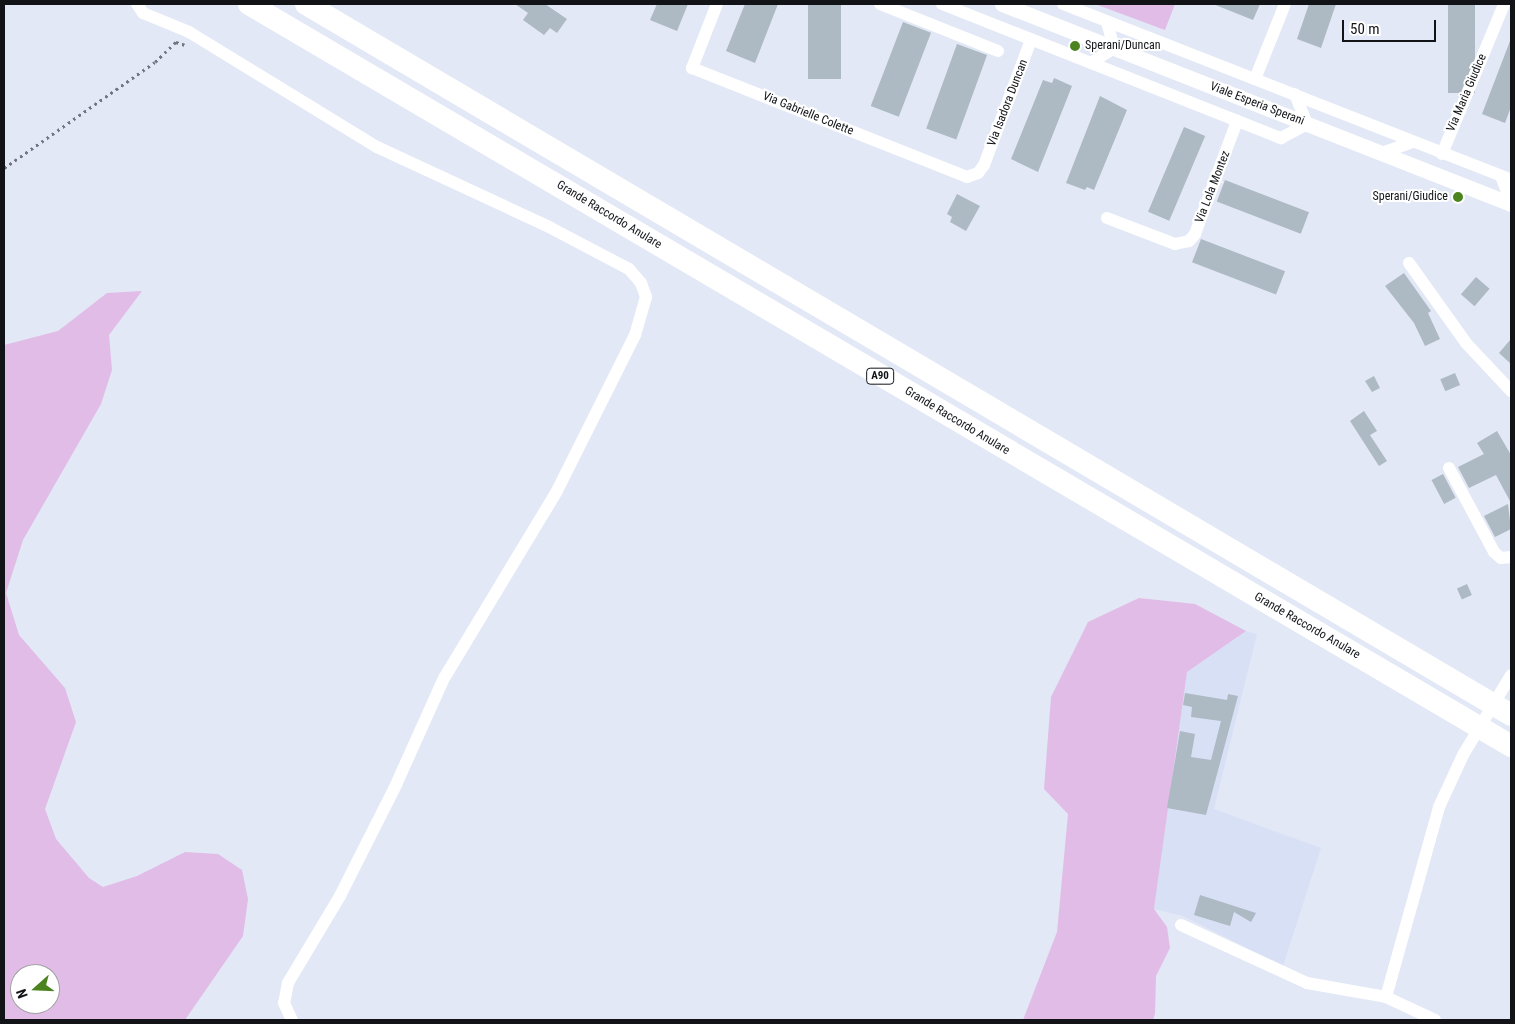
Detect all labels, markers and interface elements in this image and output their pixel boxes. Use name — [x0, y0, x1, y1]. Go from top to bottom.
scale bar — [1345, 10, 1439, 42]
text: 50 m — [1350, 20, 1380, 38]
place label: Sperani/Duncan — [1085, 39, 1161, 53]
marker: Sperani/Duncan — [1069, 40, 1081, 52]
street label: Via Maria Giudice — [1444, 52, 1490, 134]
street label: Via Isadora Duncan — [985, 58, 1031, 148]
street label: Viale Esperia Sperani — [1208, 79, 1306, 129]
street label: Via Gabrielle Colette — [761, 89, 855, 139]
street label: Via Lola Montez — [1193, 149, 1233, 225]
street label: Grande Raccordo Anulare — [554, 178, 664, 252]
place label: Sperani/Giudice — [1373, 190, 1448, 204]
marker: Sperani/Giudice — [1452, 191, 1464, 203]
road number: A90 — [865, 368, 895, 384]
street label: Grande Raccordo Anulare — [902, 384, 1012, 458]
street label: Grande Raccordo Anulare — [1251, 590, 1363, 662]
north arrow — [10, 964, 60, 1014]
text: N — [13, 987, 31, 1001]

